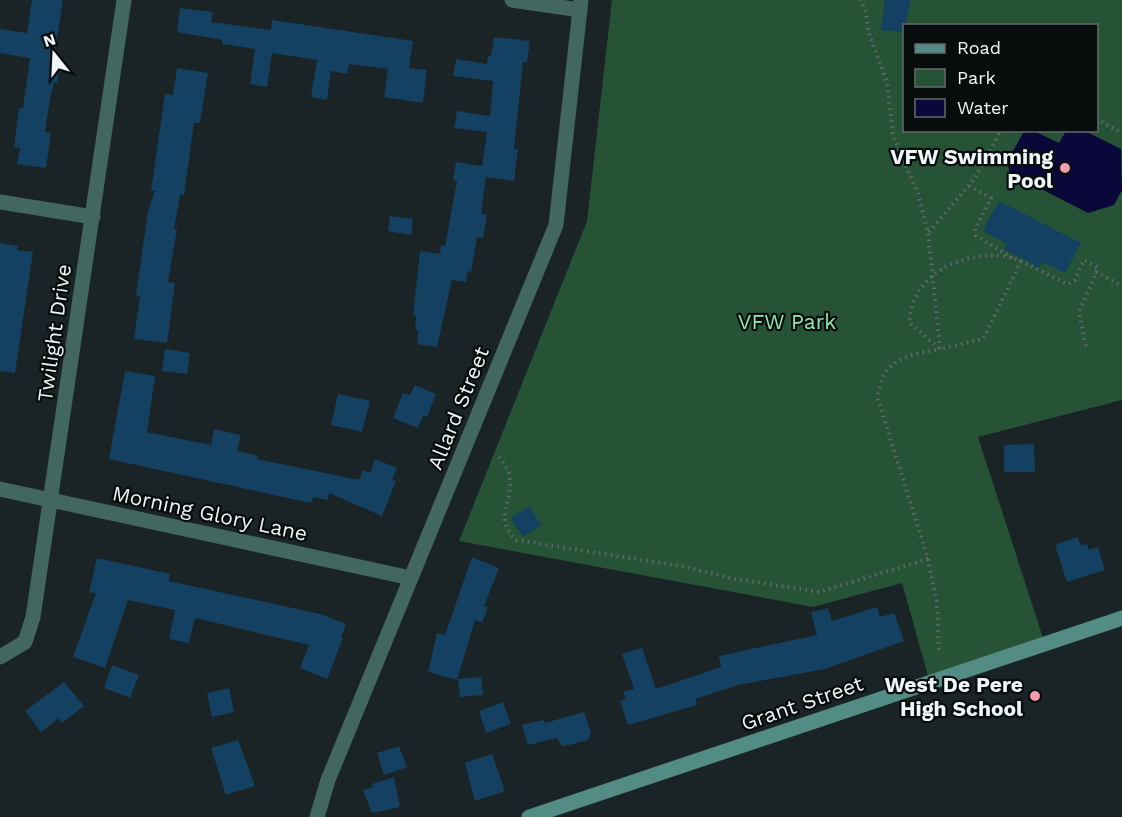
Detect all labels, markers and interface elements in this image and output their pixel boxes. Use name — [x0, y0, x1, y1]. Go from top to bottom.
north arrow — [24, 24, 84, 84]
legend — [903, 24, 1098, 132]
text: N — [41, 29, 58, 51]
text: Road — [957, 37, 1001, 58]
text: Park — [957, 67, 996, 88]
text: Water — [957, 97, 1009, 118]
place label: VFW Swimming Pool — [890, 144, 1053, 193]
marker: VFW Swimming Pool — [1058, 161, 1072, 175]
street label: Twilight Drive — [32, 263, 76, 403]
park label: VFW Park — [738, 309, 836, 334]
street label: Allard Street — [422, 343, 494, 473]
street label: Morning Glory Lane — [110, 480, 310, 546]
street label: Grant Street — [738, 670, 866, 736]
place label: West De Pere High School — [884, 672, 1023, 721]
marker: West De Pere High School — [1028, 689, 1042, 703]

